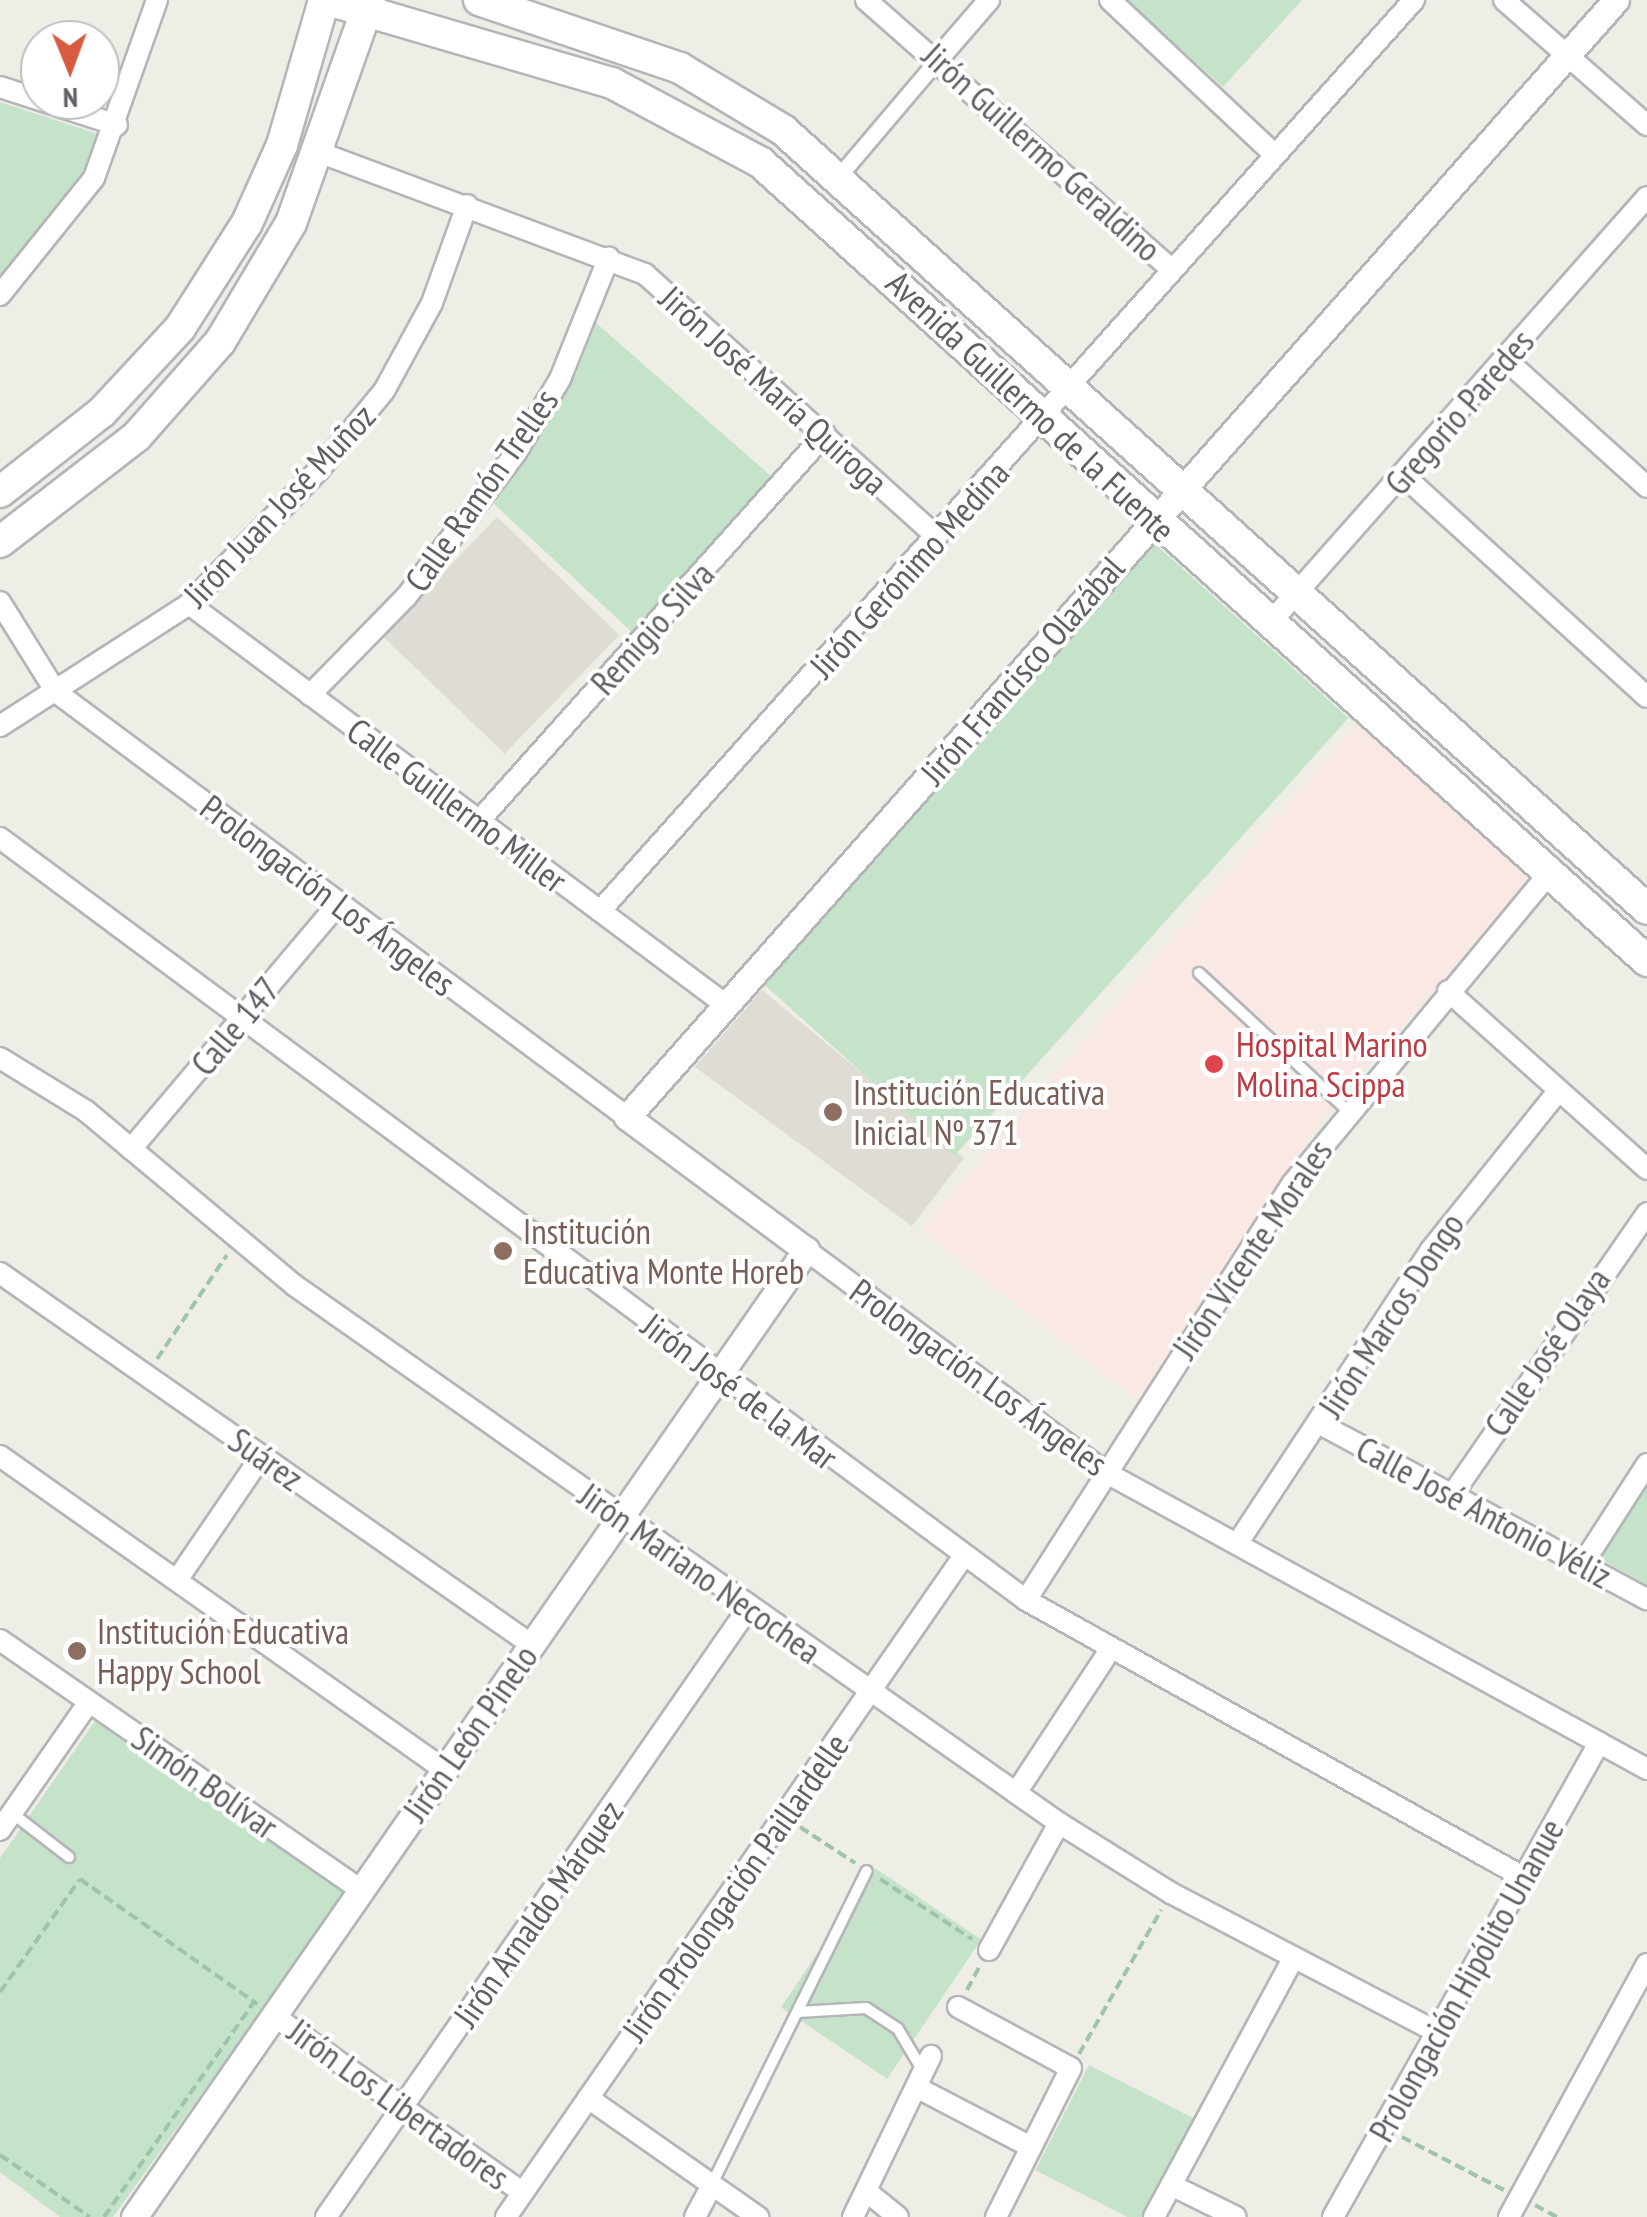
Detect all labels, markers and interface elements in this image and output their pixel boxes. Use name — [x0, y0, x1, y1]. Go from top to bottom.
north arrow — [20, 20, 120, 120]
street label: Jirón Guillermo Geraldino — [914, 34, 1170, 270]
text: N — [63, 80, 78, 117]
street label: Avenida Guillermo de la Fuente — [878, 262, 1184, 550]
street label: Jirón José María Quiroga — [652, 277, 896, 503]
street label: Gregorio Paredes — [1376, 321, 1542, 503]
street label: Calle Ramón Trelles — [395, 380, 567, 600]
street label: Jirón Juan José Muñoz — [175, 395, 383, 615]
street label: Jirón Gerónimo Medina — [801, 452, 1017, 686]
street label: Jirón Francisco Olazábal — [912, 547, 1132, 793]
street label: Remigio Silva — [582, 553, 722, 703]
street label: Calle Guillermo Miller — [339, 709, 575, 901]
street label: Prolongación Los Ángeles — [192, 785, 464, 1005]
street label: Calle 147 — [182, 968, 288, 1084]
place label: Hospital Marino Molina Scippa — [1236, 1023, 1428, 1105]
marker: Hospital Marino Molina Scippa — [1201, 1051, 1227, 1077]
place label: Institución Educativa Inicial Nº 371 — [853, 1071, 1105, 1153]
marker: Institución Educativa Inicial Nº 371 — [822, 1101, 844, 1123]
street label: Jirón Vicente Morales — [1163, 1131, 1341, 1367]
street label: Jirón Marcos Dongo — [1309, 1205, 1473, 1425]
place label: Institución Educativa Monte Horeb — [523, 1210, 804, 1292]
marker: Institución Educativa Monte Horeb — [492, 1240, 514, 1262]
street label: Calle José Olaya — [1475, 1260, 1619, 1444]
street label: Prolongación Los Ángeles — [842, 1269, 1116, 1485]
street label: Jirón José de la Mar — [634, 1304, 846, 1478]
street label: Suárez — [221, 1419, 311, 1499]
street label: Calle José Antonio Véliz — [1349, 1427, 1619, 1597]
street label: Jirón Mariano Necochea — [571, 1474, 829, 1672]
place label: Institución Educativa Happy School — [97, 1610, 349, 1692]
street label: Jirón León Pinelo — [394, 1637, 546, 1829]
marker: Institución Educativa Happy School — [66, 1640, 88, 1662]
street label: Simón Bolívar — [124, 1717, 286, 1847]
street label: Jirón Prolongación Paillardelle — [613, 1725, 857, 2049]
street label: Jirón Arnaldo Márquez — [444, 1791, 632, 2035]
street label: Prolongación Hipólito Unanue — [1360, 1811, 1572, 2149]
street label: Jirón Los Libertadores — [280, 2010, 518, 2198]

